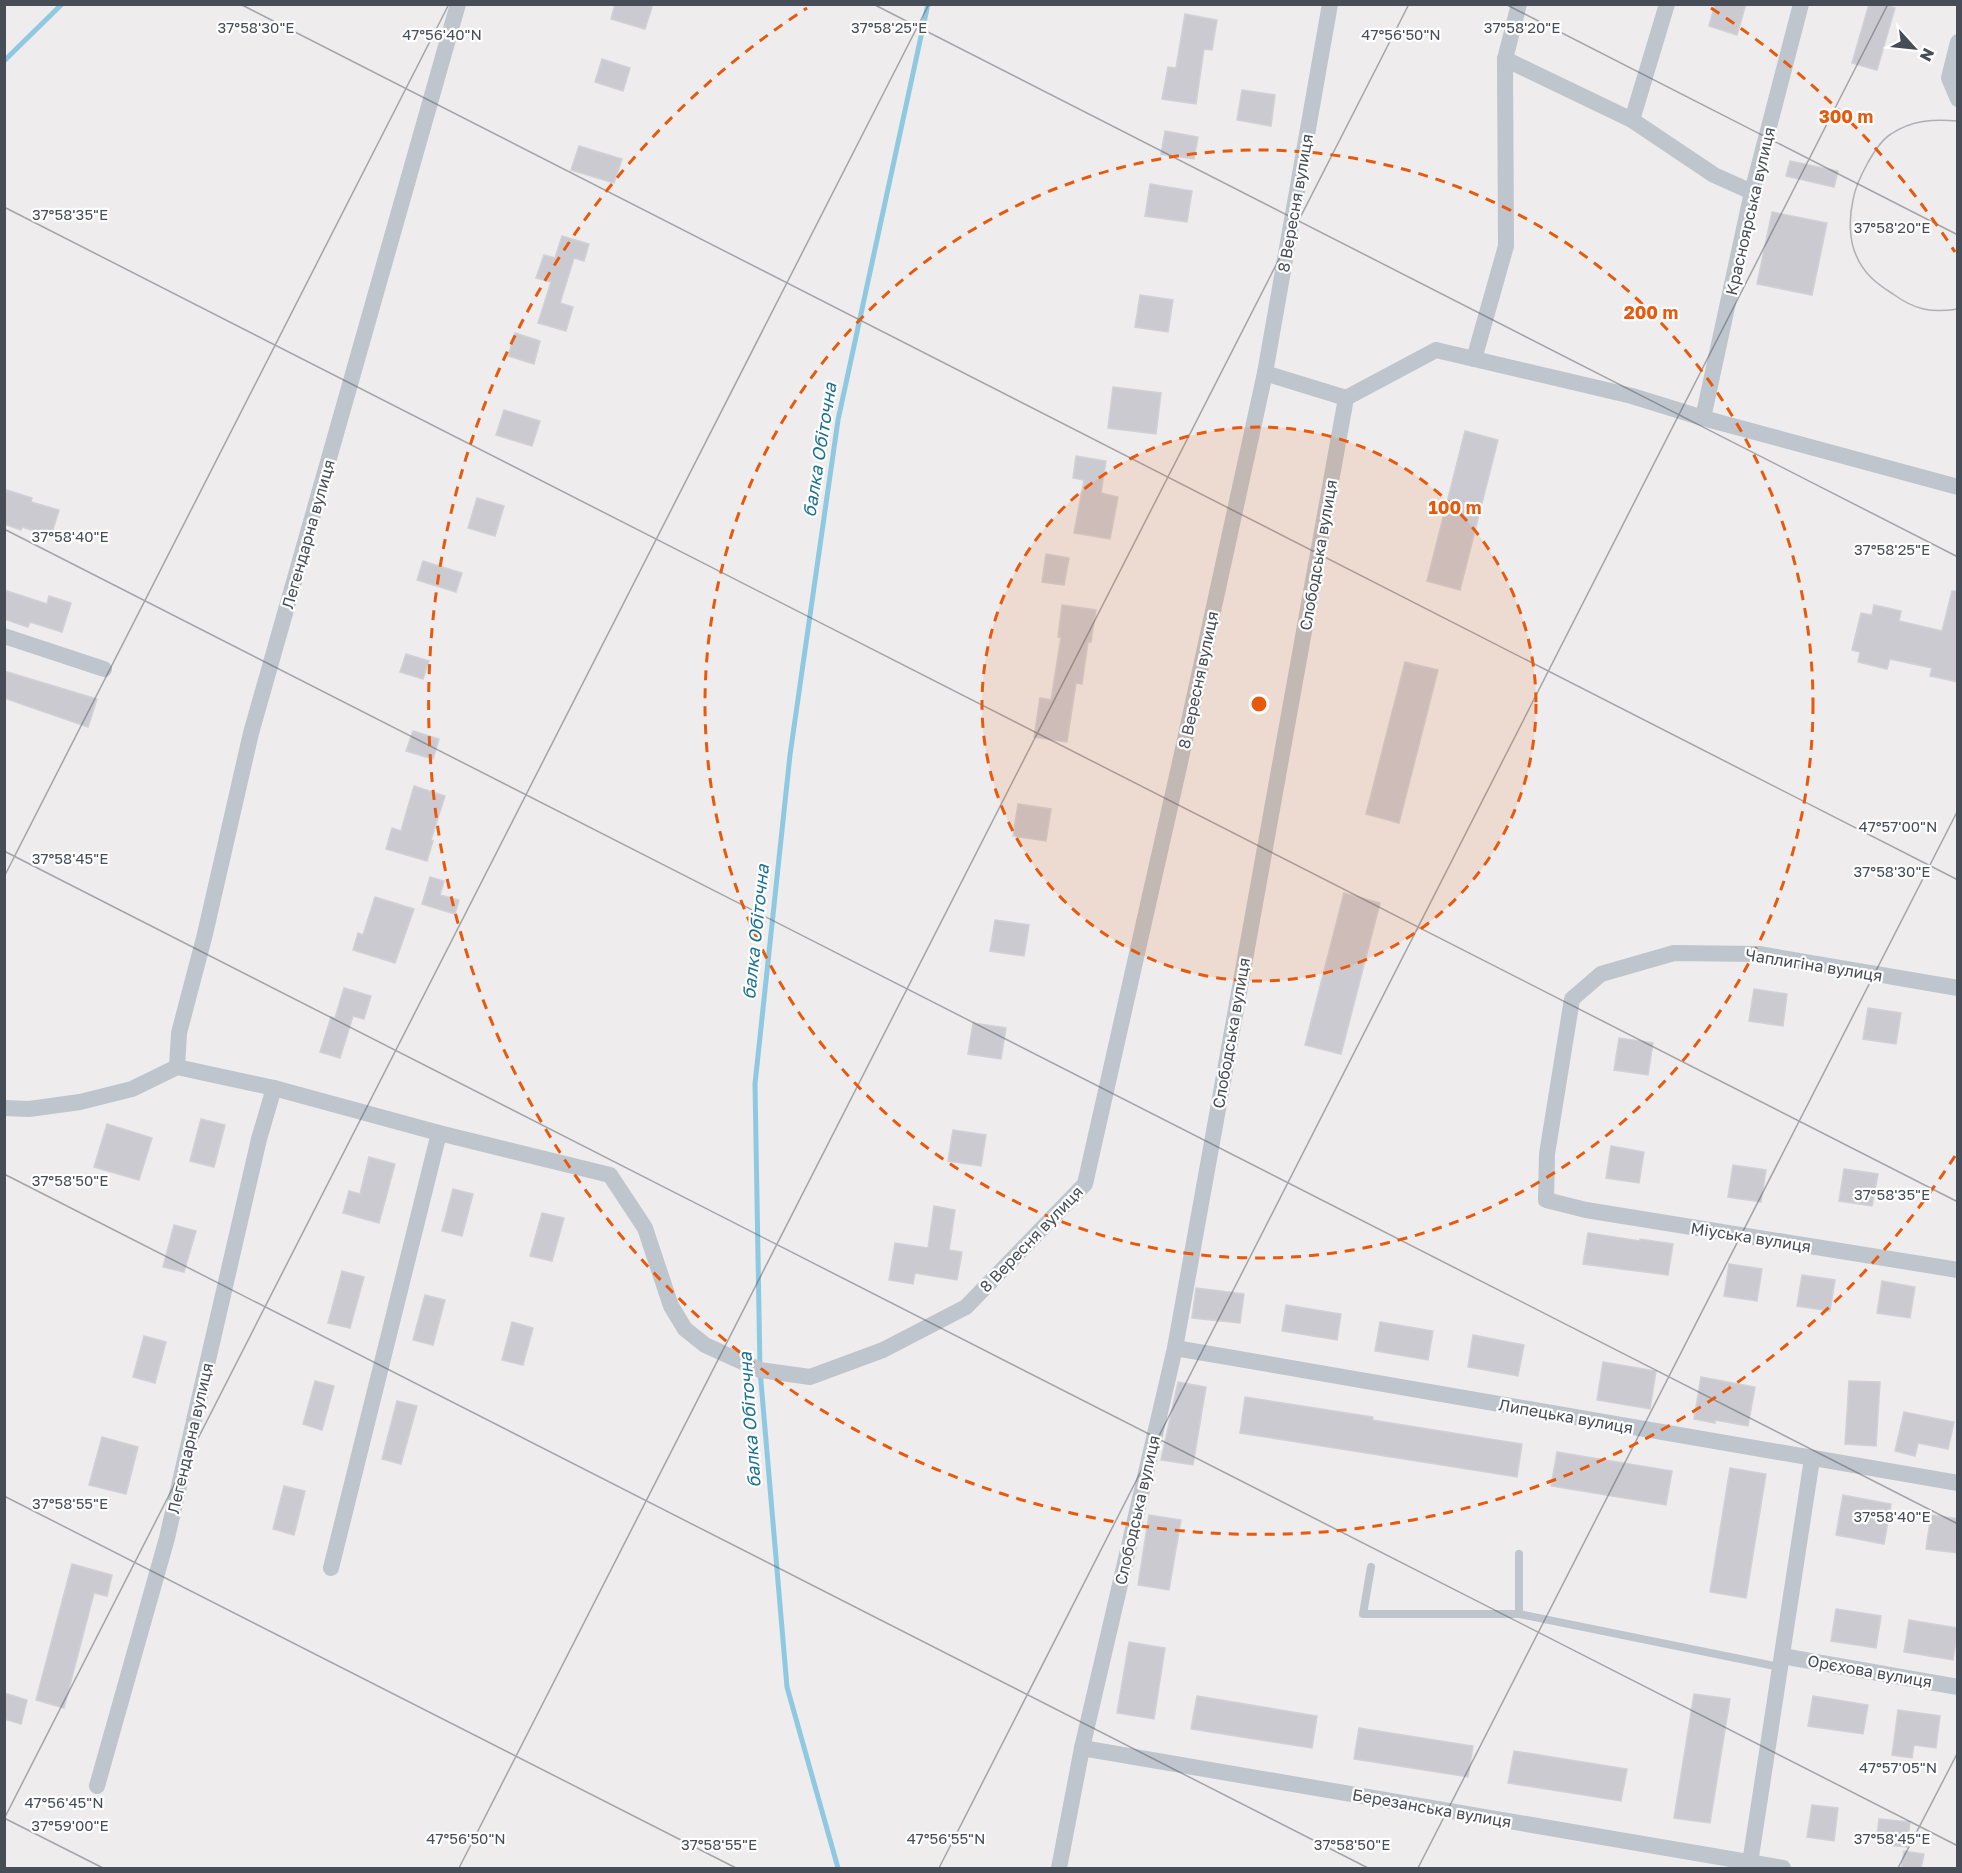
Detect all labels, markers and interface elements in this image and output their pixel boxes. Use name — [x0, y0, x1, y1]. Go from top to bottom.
text: 37°58'30"E — [218, 18, 294, 36]
text: 37°58'25"E — [851, 18, 927, 36]
text: 37°58'20"E — [1484, 18, 1560, 36]
north arrow — [1884, 18, 1944, 78]
text: 47°56'40"N — [402, 25, 482, 43]
text: 47°56'50"N — [1361, 25, 1441, 43]
text: N — [1916, 45, 1939, 65]
text: 300 m — [1819, 105, 1873, 127]
street label: Красноярська вулиця — [1721, 125, 1779, 297]
street label: 8 Вересня вулиця — [1273, 132, 1317, 274]
text: 37°58'35"E — [32, 205, 108, 223]
text: 37°58'20"E — [1854, 218, 1930, 236]
text: 200 m — [1624, 301, 1678, 323]
water label: балка Обіточна — [798, 380, 841, 519]
street label: Легендарна вулиця — [277, 457, 339, 611]
street label: Слободська вулиця — [1295, 478, 1341, 632]
text: 100 m — [1429, 496, 1481, 518]
text: 37°58'40"E — [31, 527, 109, 545]
text: 37°58'25"E — [1854, 540, 1930, 558]
street label: 8 Вересня вулиця — [1174, 609, 1222, 751]
centre of rings — [1249, 694, 1269, 714]
text: 47°57'00"N — [1859, 817, 1937, 835]
text: 37°58'45"E — [32, 849, 108, 867]
water label: балка Обіточна — [737, 862, 773, 1001]
text: 37°58'30"E — [1854, 862, 1930, 880]
street label: Чаплигіна вулиця — [1744, 944, 1884, 986]
street label: Слободська вулиця — [1208, 956, 1254, 1110]
text: 37°58'50"E — [32, 1171, 108, 1189]
street label: 8 Вересня вулиця — [975, 1182, 1087, 1296]
text: 37°58'35"E — [1854, 1185, 1930, 1203]
street label: Міуська вулиця — [1689, 1218, 1813, 1256]
water label: балка Обіточна — [733, 1351, 765, 1489]
street label: Легендарна вулиця — [163, 1361, 217, 1515]
street label: Липецька вулиця — [1497, 1394, 1635, 1438]
street label: Слободська вулиця — [1110, 1433, 1164, 1587]
text: 37°58'55"E — [32, 1494, 108, 1512]
text: 37°58'40"E — [1853, 1507, 1931, 1525]
street label: Орєхова вулиця — [1806, 1650, 1934, 1692]
text: 47°57'05"N — [1859, 1758, 1937, 1776]
street label: Березанська вулиця — [1351, 1784, 1513, 1832]
text: 47°56'45"N — [24, 1793, 104, 1811]
text: 37°59'00"E — [31, 1816, 109, 1834]
text: 47°56'50"N — [426, 1829, 506, 1847]
text: 47°56'55"N — [907, 1829, 985, 1847]
text: 37°58'45"E — [1854, 1829, 1930, 1847]
text: 37°58'55"E — [681, 1835, 757, 1853]
text: 37°58'50"E — [1314, 1835, 1390, 1853]

